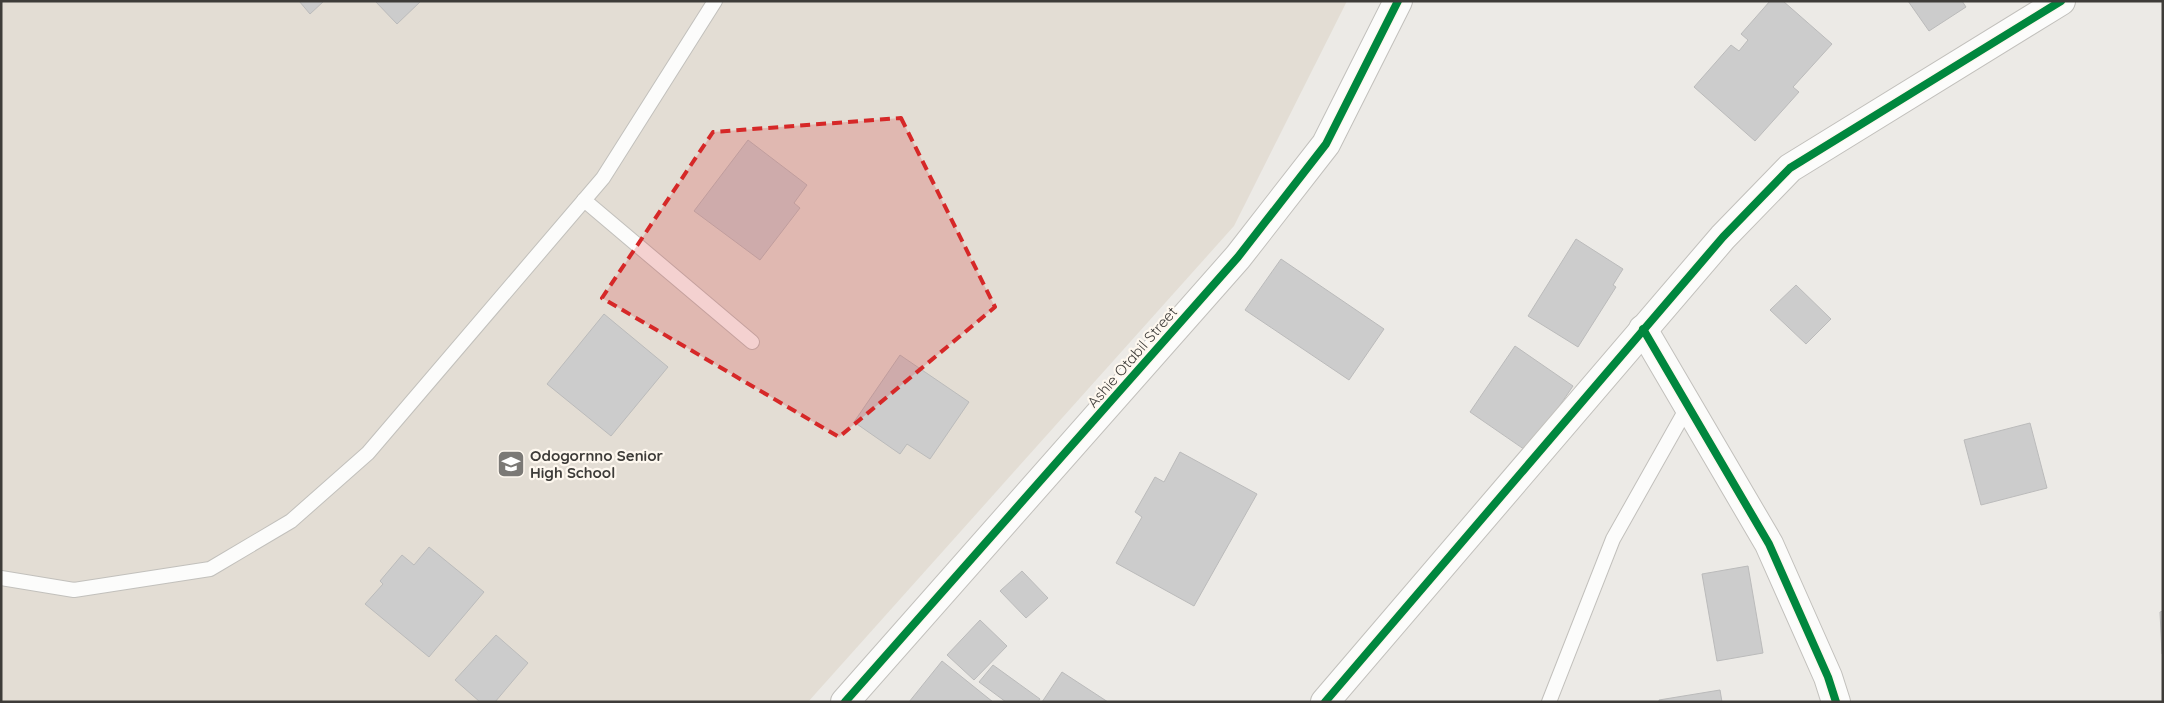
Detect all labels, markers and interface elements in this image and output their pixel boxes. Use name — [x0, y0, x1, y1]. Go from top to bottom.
street label: Ashie Otabil Street — [1083, 303, 1181, 411]
place label: Odogornno Senior High School — [530, 446, 664, 482]
school or university icon: Odogornno Senior High School — [496, 449, 526, 479]

